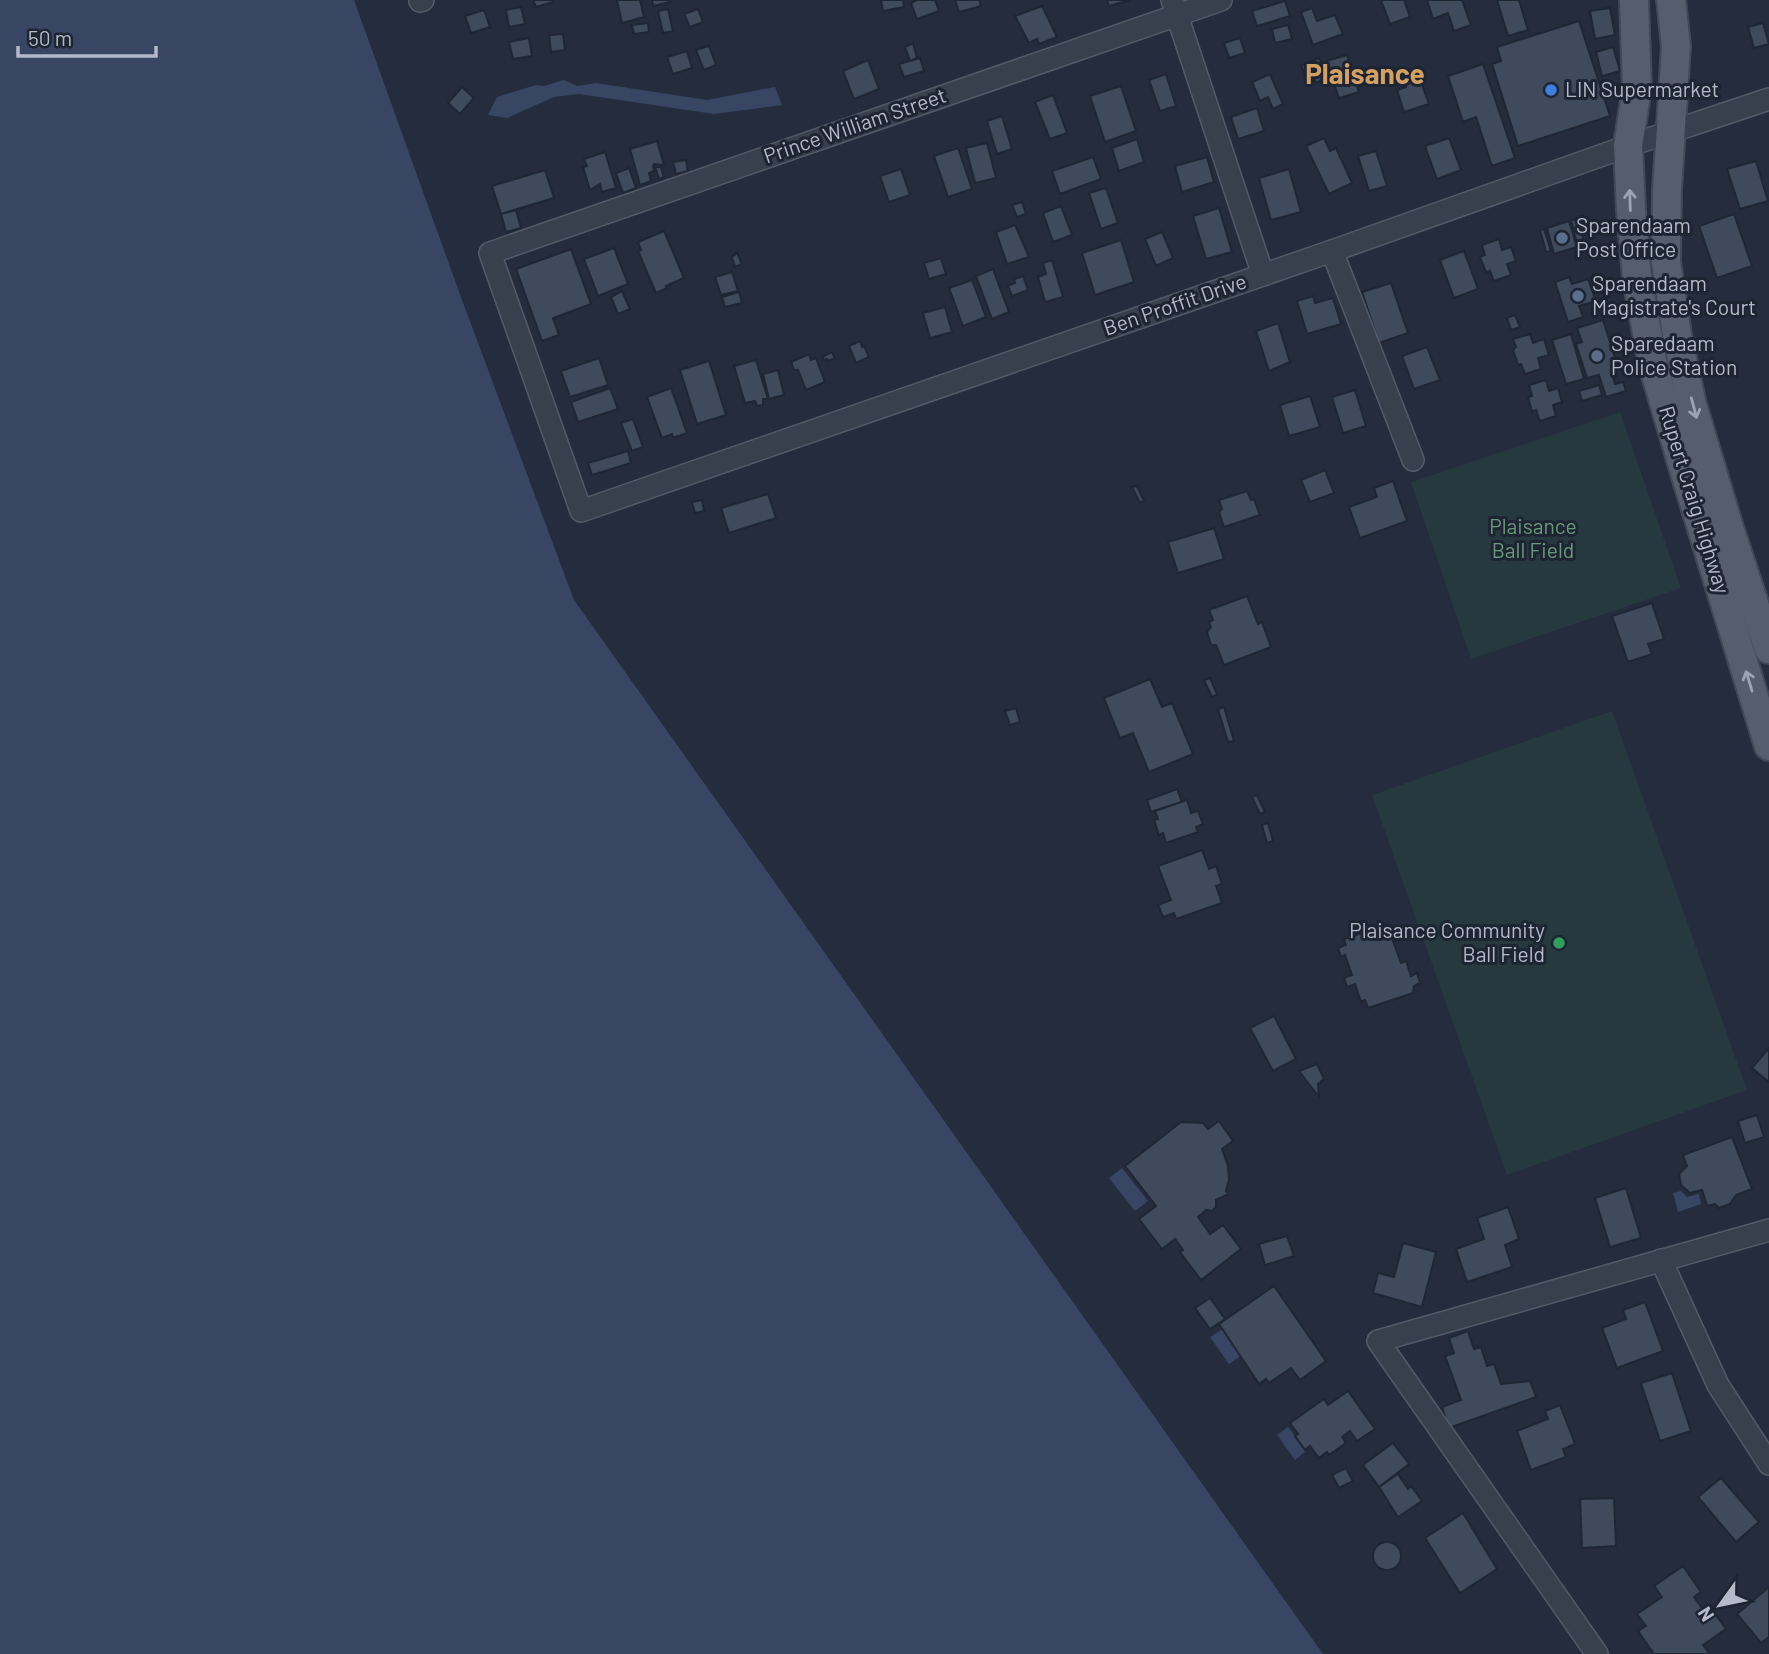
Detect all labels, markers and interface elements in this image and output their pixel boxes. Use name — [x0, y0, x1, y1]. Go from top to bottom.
scale bar — [18, 14, 156, 58]
text: 50 m — [28, 25, 72, 50]
district label: Plaisance — [1305, 56, 1425, 90]
place label: LIN Supermarket — [1565, 76, 1719, 101]
street label: Prince William Street — [760, 82, 949, 168]
marker: LIN Supermarket — [1543, 82, 1559, 98]
one-way arrow — [1624, 188, 1637, 211]
place label: Sparendaam Post Office — [1576, 212, 1691, 261]
marker: Sparendaam Post Office — [1554, 230, 1570, 246]
street label: Ben Proffit Drive — [1100, 267, 1249, 340]
place label: Sparendaam Magistrate's Court — [1592, 270, 1756, 319]
marker: Sparendaam Magistrate's Court — [1570, 288, 1586, 304]
place label: Sparedaam Police Station — [1611, 330, 1737, 379]
marker: Sparedaam Police Station — [1589, 348, 1605, 364]
one-way arrow — [1688, 396, 1701, 419]
street label: Rupert Craig Highway — [1655, 403, 1736, 597]
park label: Plaisance Ball Field — [1489, 513, 1577, 562]
one-way arrow — [1741, 670, 1754, 692]
place label: Plaisance Community Ball Field — [1349, 917, 1545, 966]
marker: Plaisance Community Ball Field — [1551, 935, 1567, 951]
north arrow — [1685, 1570, 1755, 1640]
text: N — [1692, 1603, 1718, 1626]

